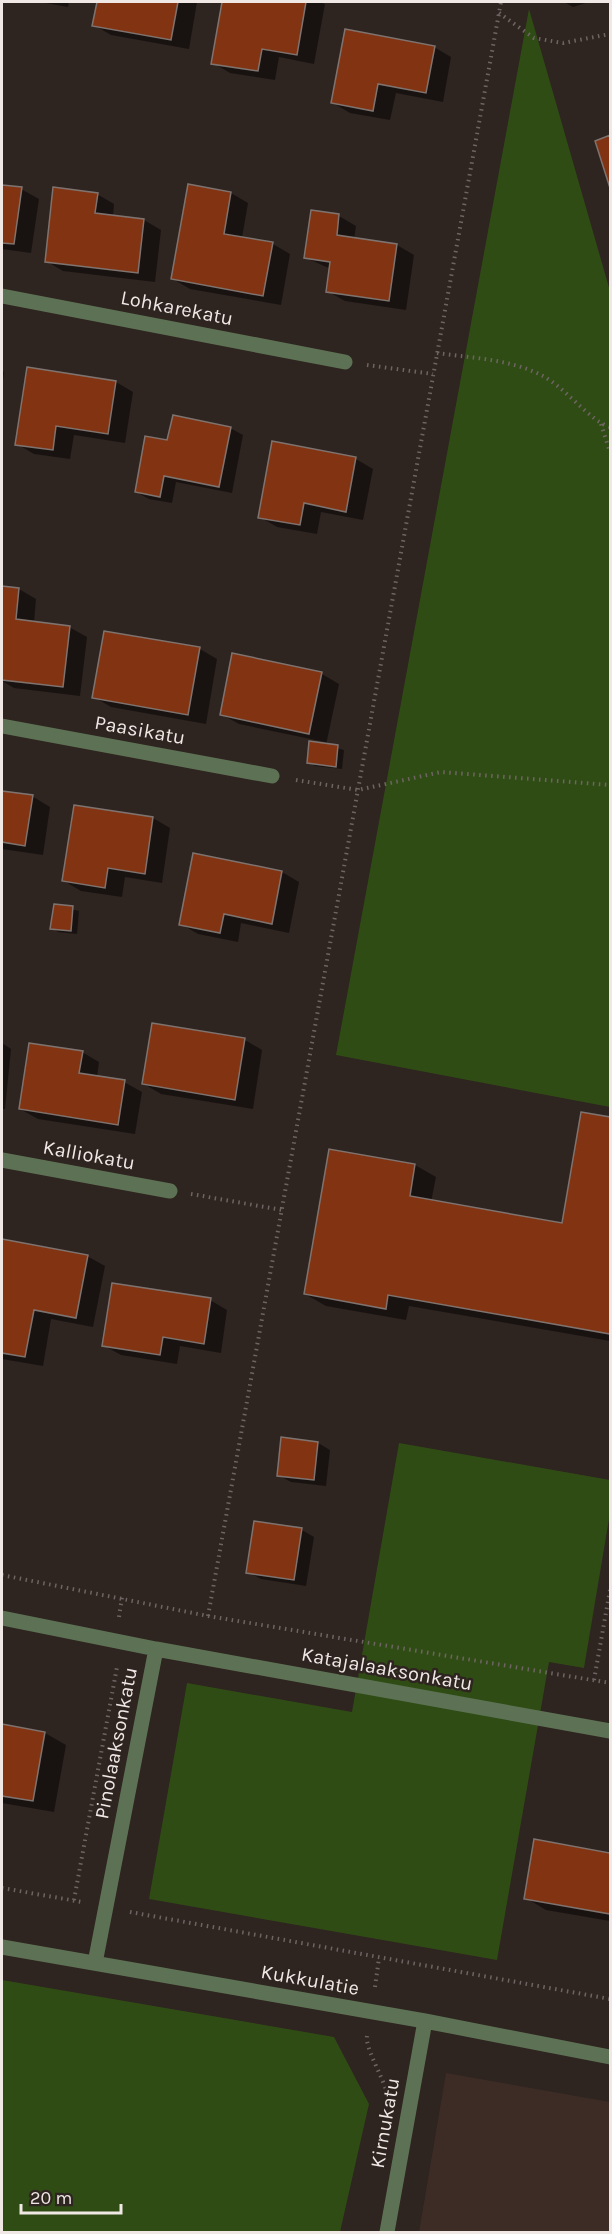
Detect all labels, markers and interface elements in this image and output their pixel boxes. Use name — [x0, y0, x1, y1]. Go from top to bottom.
street label: Lohkarekatu — [119, 286, 235, 330]
street label: Paasikatu — [93, 711, 187, 749]
street label: Kalliokatu — [41, 1136, 137, 1174]
street label: Katajalaaksonkatu — [300, 1643, 474, 1695]
street label: Pinolaaksonkatu — [90, 1665, 142, 1821]
street label: Kukkulatie — [259, 1960, 361, 2000]
street label: Kirnukatu — [366, 2076, 404, 2170]
scale bar — [21, 2177, 122, 2215]
text: 20 m — [30, 2187, 72, 2209]

